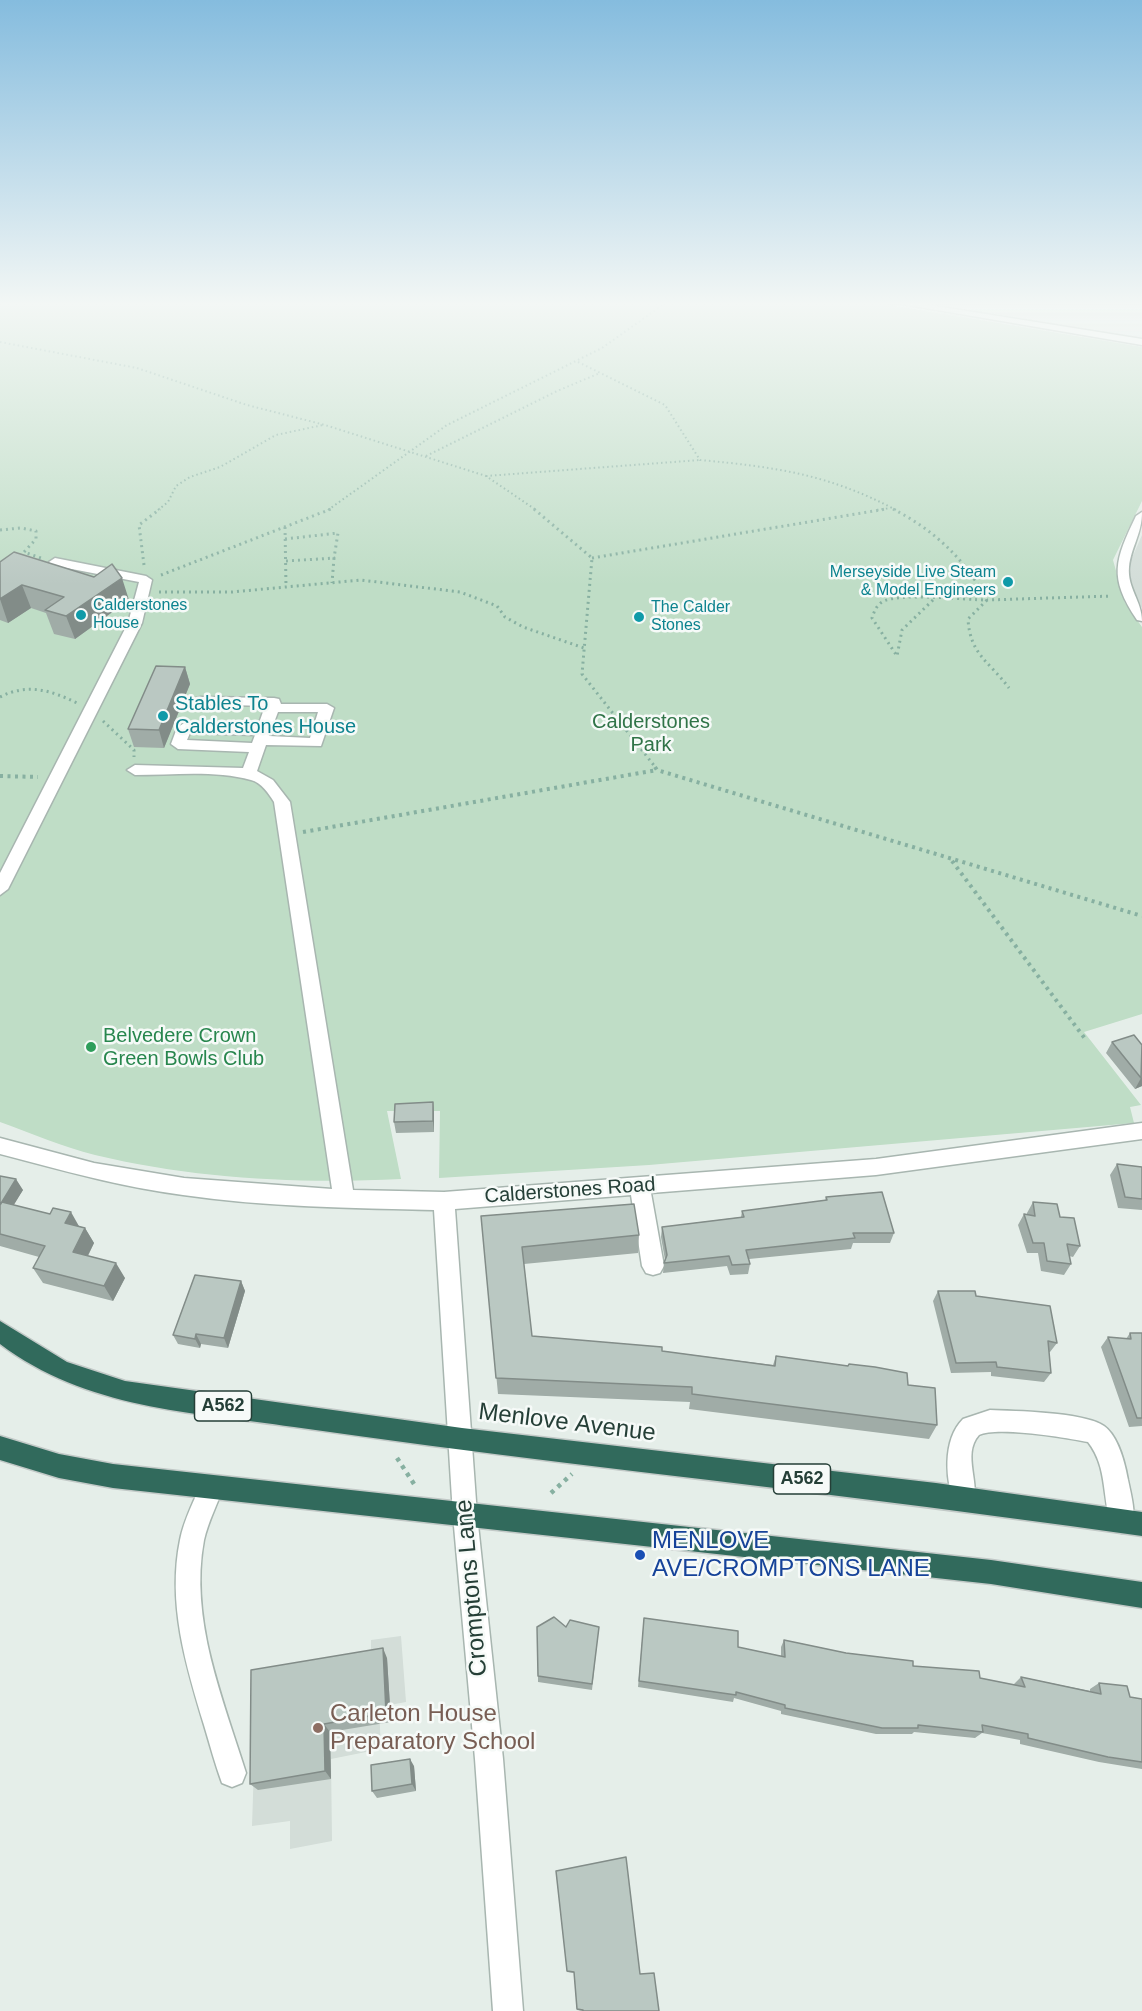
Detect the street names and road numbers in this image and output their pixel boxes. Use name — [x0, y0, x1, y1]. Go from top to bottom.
street label: Calderstones Road — [484, 1173, 656, 1209]
road number: A562 — [194, 1391, 252, 1421]
street label: Menlove Avenue — [477, 1398, 657, 1448]
road number: A562 — [774, 1464, 830, 1494]
street label: Cromptons Lane — [450, 1498, 494, 1678]

